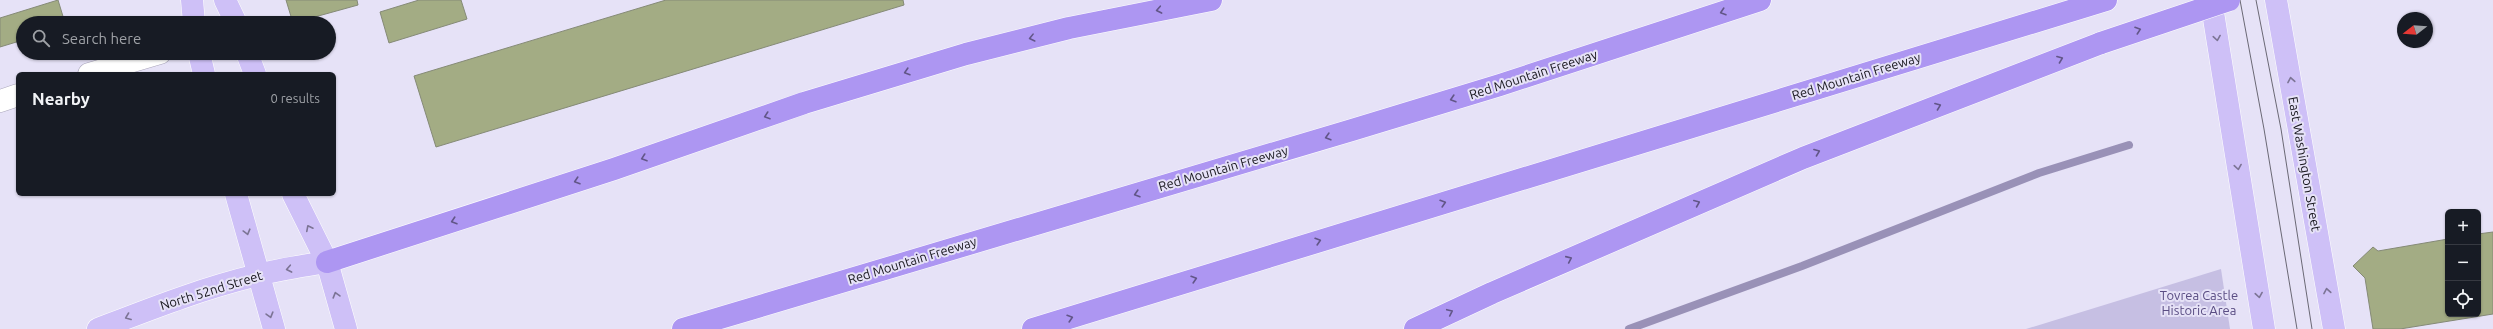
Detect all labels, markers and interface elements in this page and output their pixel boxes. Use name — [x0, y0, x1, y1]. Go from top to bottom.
one-way arrow — [1156, 6, 1162, 14]
one-way arrow — [1720, 7, 1727, 16]
north arrow — [2397, 12, 2433, 48]
search box — [16, 16, 336, 60]
icon: search — [30, 27, 52, 49]
one-way arrow — [2135, 27, 2142, 35]
text: Search here — [62, 30, 141, 47]
one-way arrow — [1029, 33, 1035, 41]
one-way arrow — [2212, 35, 2221, 42]
street label: Red Mountain Freeway — [1467, 47, 1599, 101]
street label: Red Mountain Freeway — [1790, 50, 1922, 102]
one-way arrow — [2056, 56, 2063, 64]
one-way arrow — [903, 67, 910, 76]
one-way arrow — [2287, 77, 2295, 83]
text: Nearby — [32, 89, 90, 108]
text: 0 results — [270, 91, 320, 105]
one-way arrow — [1449, 94, 1456, 103]
street label: East Washington Street — [2286, 95, 2324, 233]
one-way arrow — [1935, 102, 1942, 110]
one-way arrow — [764, 111, 771, 120]
one-way arrow — [1325, 132, 1332, 141]
street label: Red Mountain Freeway — [1157, 143, 1289, 193]
one-way arrow — [1813, 149, 1820, 157]
one-way arrow — [641, 153, 648, 162]
one-way arrow — [2233, 164, 2242, 170]
one-way arrow — [574, 176, 581, 184]
one-way arrow — [1133, 189, 1140, 197]
one-way arrow — [1439, 199, 1446, 208]
one-way arrow — [1694, 200, 1701, 208]
map controls — [2445, 209, 2481, 317]
button: + — [2445, 209, 2481, 245]
one-way arrow — [450, 216, 457, 225]
one-way arrow — [307, 225, 314, 232]
one-way arrow — [242, 228, 250, 235]
street label: Red Mountain Freeway — [846, 234, 978, 286]
one-way arrow — [1315, 237, 1322, 246]
button: − — [2445, 245, 2481, 281]
one-way arrow — [1565, 256, 1572, 264]
one-way arrow — [286, 264, 292, 273]
street label: North 52nd Street — [158, 268, 264, 312]
one-way arrow — [1190, 275, 1197, 284]
button: locate — [2445, 281, 2481, 317]
one-way arrow — [2323, 287, 2332, 294]
park label: Tovrea Castle Historic Area — [2160, 288, 2238, 317]
one-way arrow — [332, 292, 341, 299]
one-way arrow — [2254, 292, 2263, 298]
one-way arrow — [1446, 309, 1454, 317]
one-way arrow — [265, 312, 274, 319]
one-way arrow — [124, 313, 131, 321]
one-way arrow — [1066, 314, 1073, 322]

